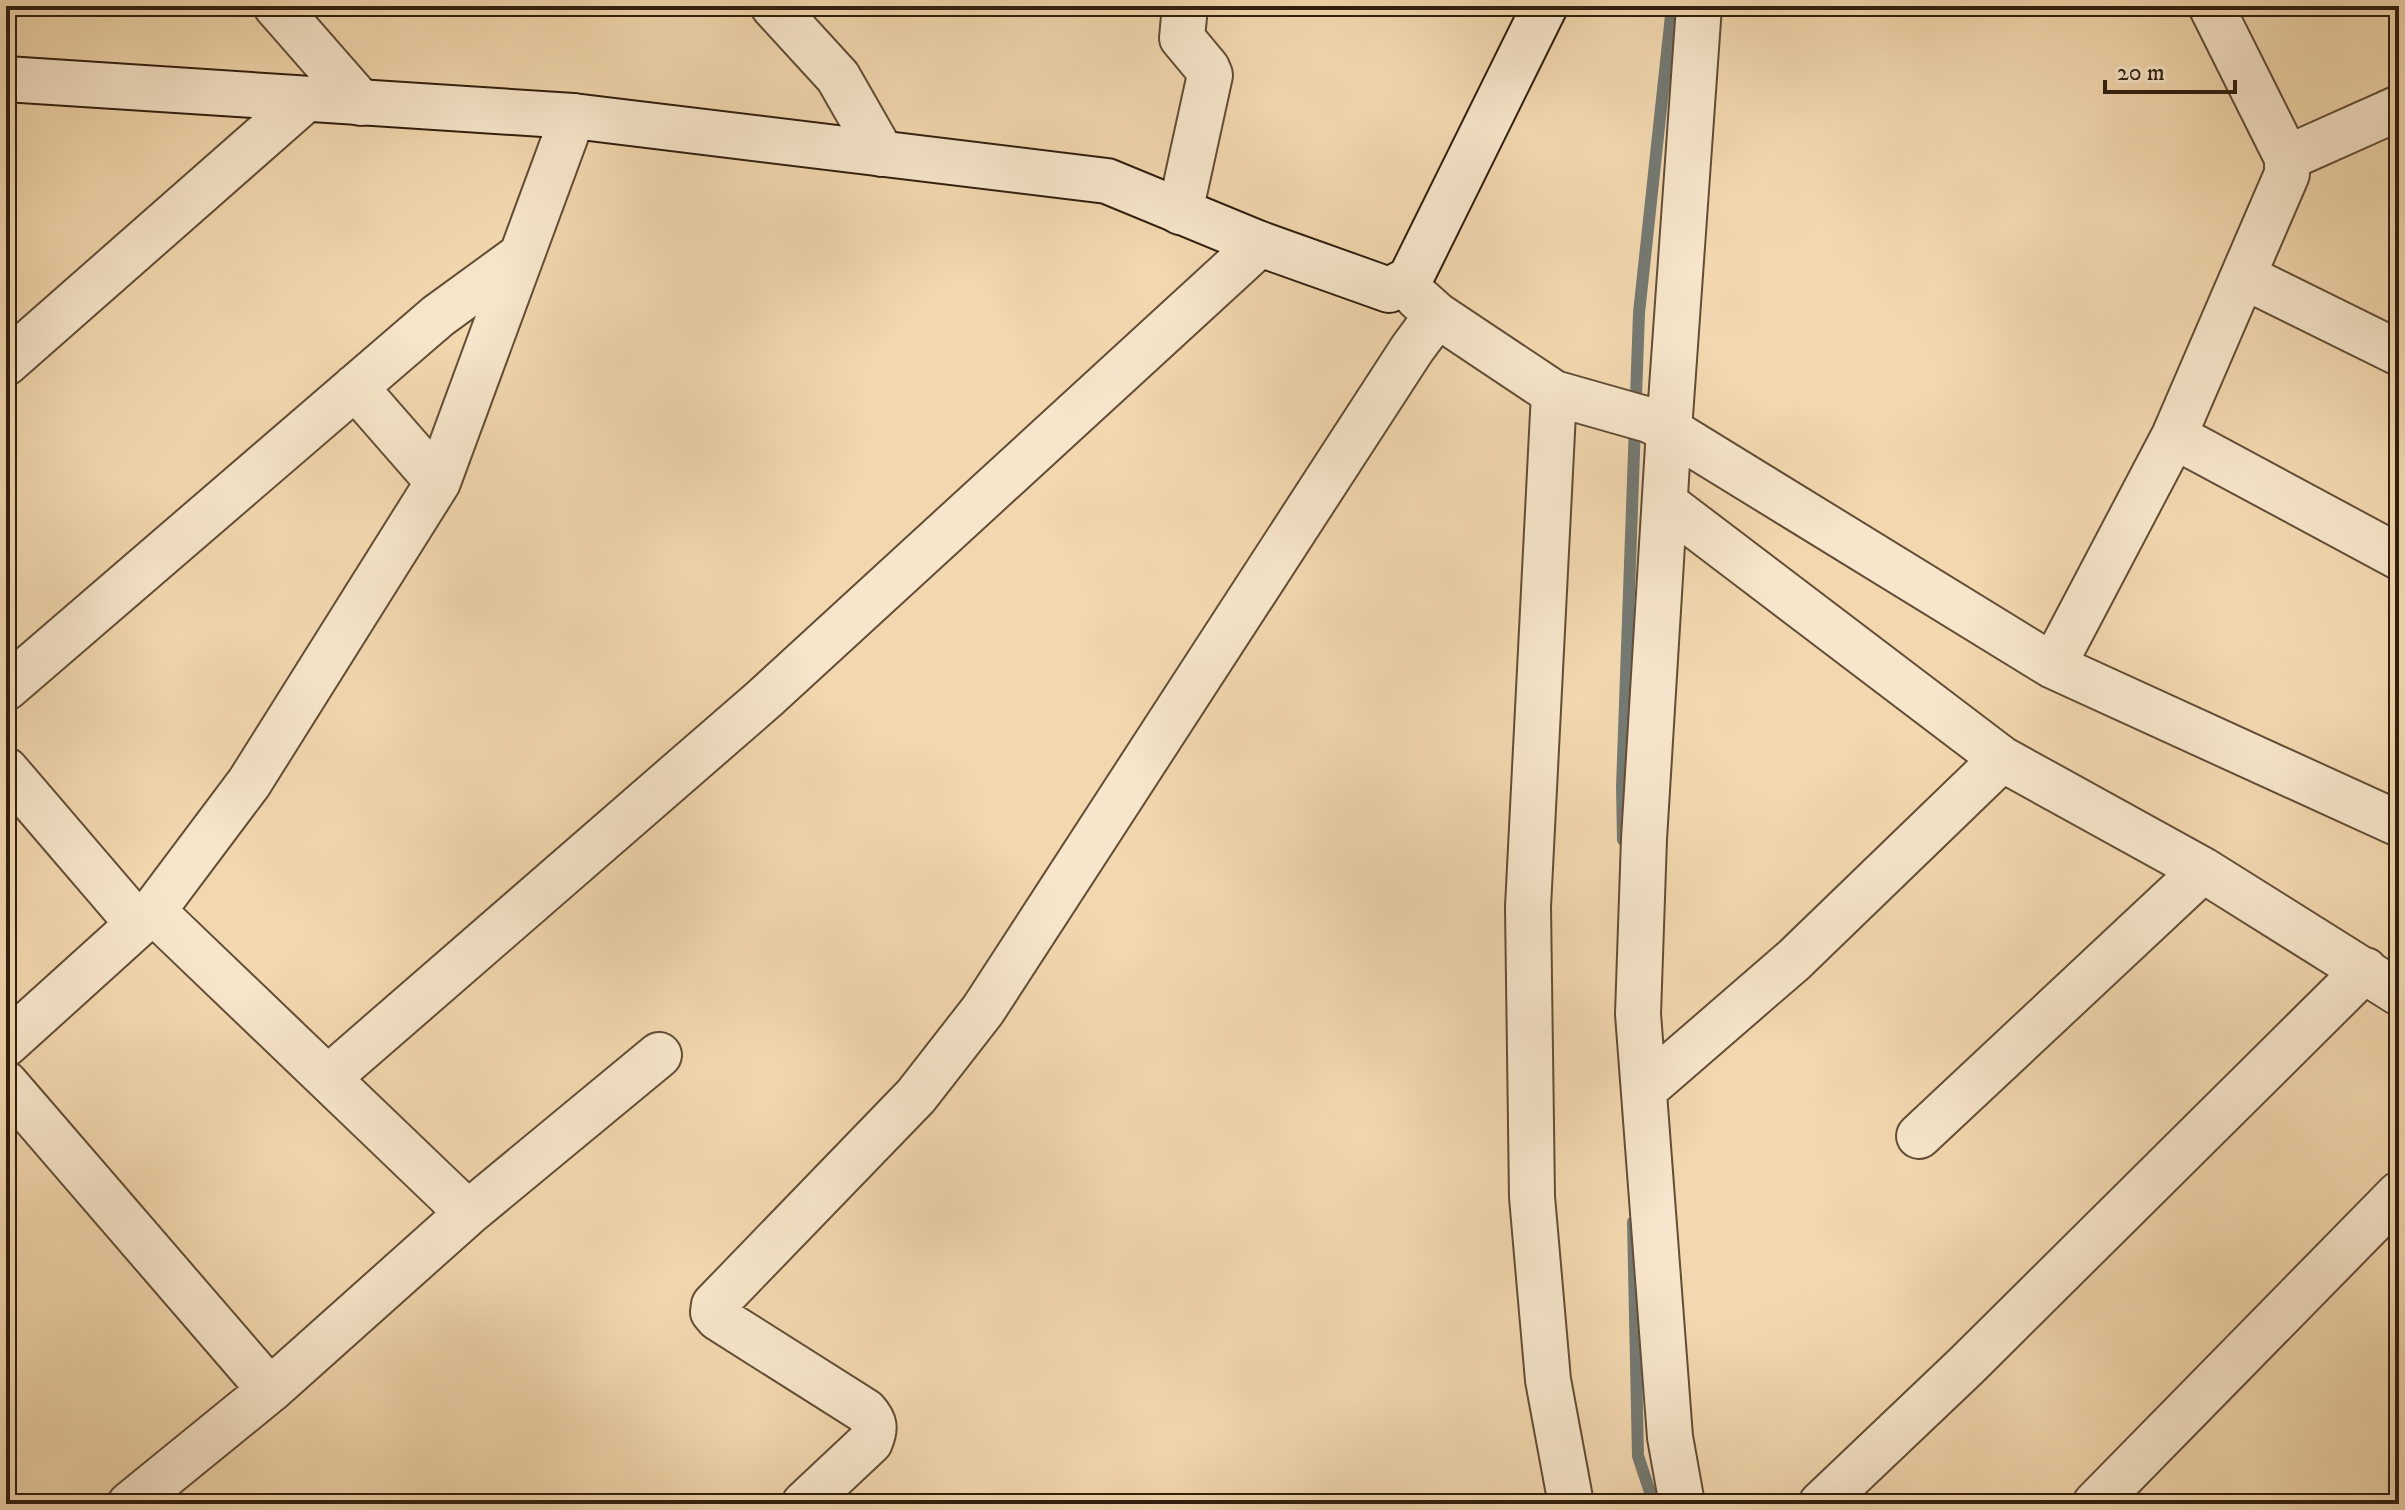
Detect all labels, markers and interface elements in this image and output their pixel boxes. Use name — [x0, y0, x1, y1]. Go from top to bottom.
scale bar — [2105, 44, 2235, 94]
text: 20 m — [2117, 58, 2165, 88]

